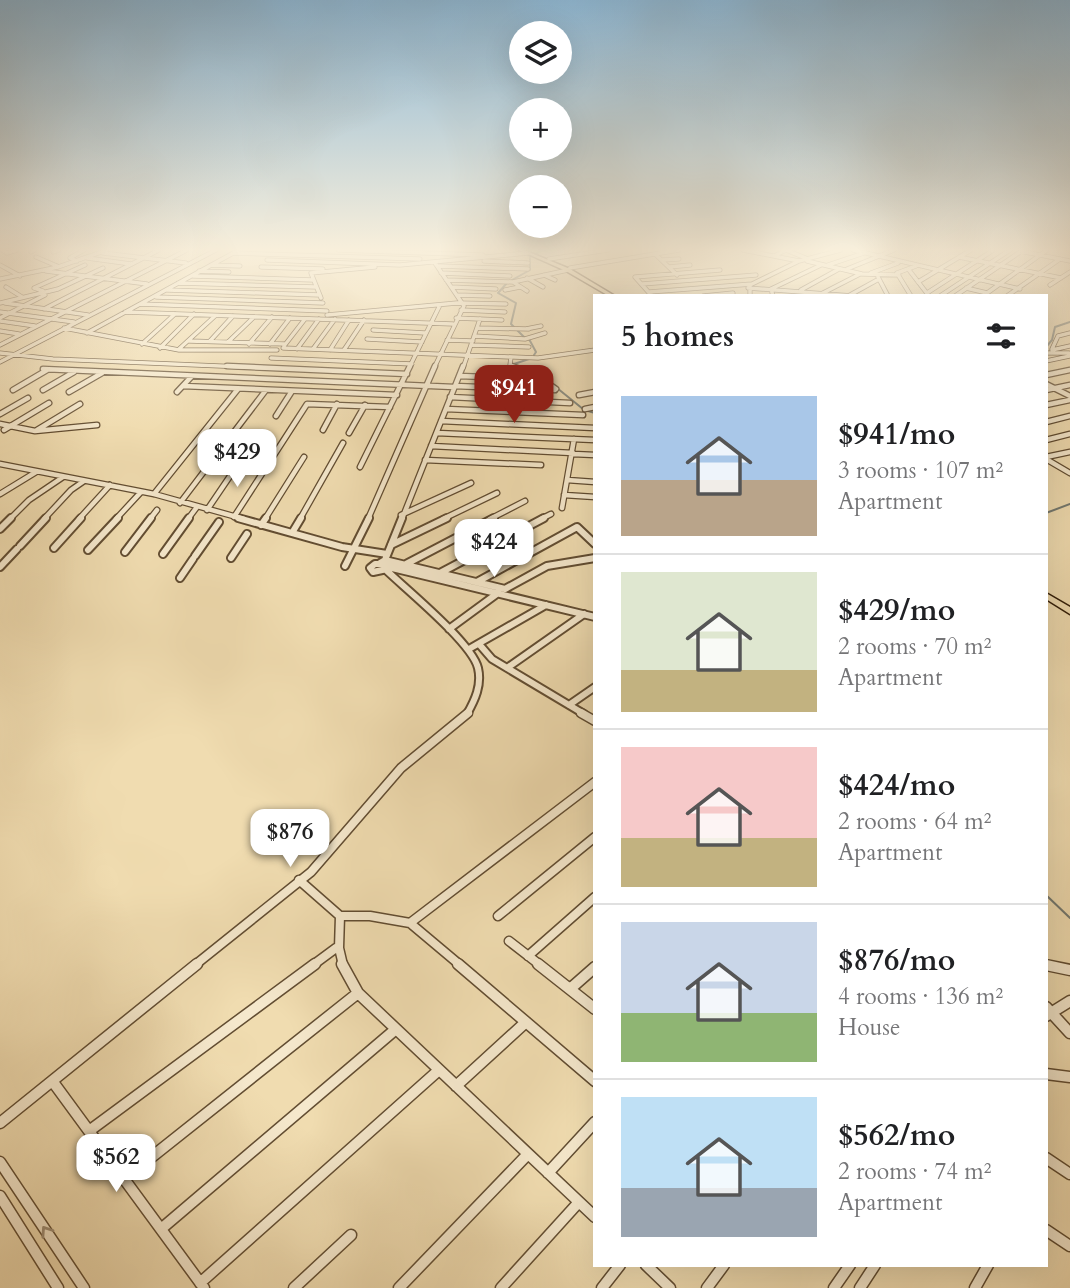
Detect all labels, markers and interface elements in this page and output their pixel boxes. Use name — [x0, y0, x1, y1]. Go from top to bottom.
map controls — [509, 21, 572, 238]
button: layers — [509, 21, 572, 84]
button: + — [509, 98, 572, 161]
button: − — [509, 175, 572, 238]
text: 5 homes — [621, 316, 734, 357]
icon: filters — [982, 317, 1020, 355]
pin: $941 — [473, 366, 555, 425]
text: $941 — [490, 372, 538, 403]
text: $941/mo — [838, 414, 955, 455]
icon: home — [677, 424, 761, 508]
pin: $429 — [196, 430, 278, 489]
text: $429 — [213, 436, 261, 467]
text: 3 rooms · 107 m² — [838, 455, 1003, 486]
text: Apartment — [838, 486, 942, 517]
pin: $424 — [453, 520, 535, 579]
text: $424 — [470, 526, 518, 557]
text: $429/mo — [838, 590, 955, 631]
icon: home — [677, 600, 761, 684]
text: 2 rooms · 70 m² — [838, 631, 991, 662]
text: Apartment — [838, 662, 942, 693]
text: $424/mo — [838, 765, 955, 806]
icon: home — [677, 775, 761, 859]
text: 2 rooms · 64 m² — [838, 806, 991, 837]
pin: $876 — [249, 810, 331, 869]
text: $876 — [266, 816, 314, 847]
text: Apartment — [838, 837, 942, 868]
text: $876/mo — [838, 940, 955, 981]
icon: home — [677, 950, 761, 1034]
text: 4 rooms · 136 m² — [838, 981, 1003, 1012]
text: House — [838, 1012, 900, 1043]
text: $562/mo — [838, 1115, 955, 1156]
icon: home — [677, 1125, 761, 1209]
pin: $562 — [75, 1134, 157, 1194]
text: $562 — [92, 1141, 140, 1172]
text: 2 rooms · 74 m² — [838, 1156, 991, 1187]
text: Apartment — [838, 1187, 942, 1218]
one-way arrow — [42, 1226, 54, 1239]

